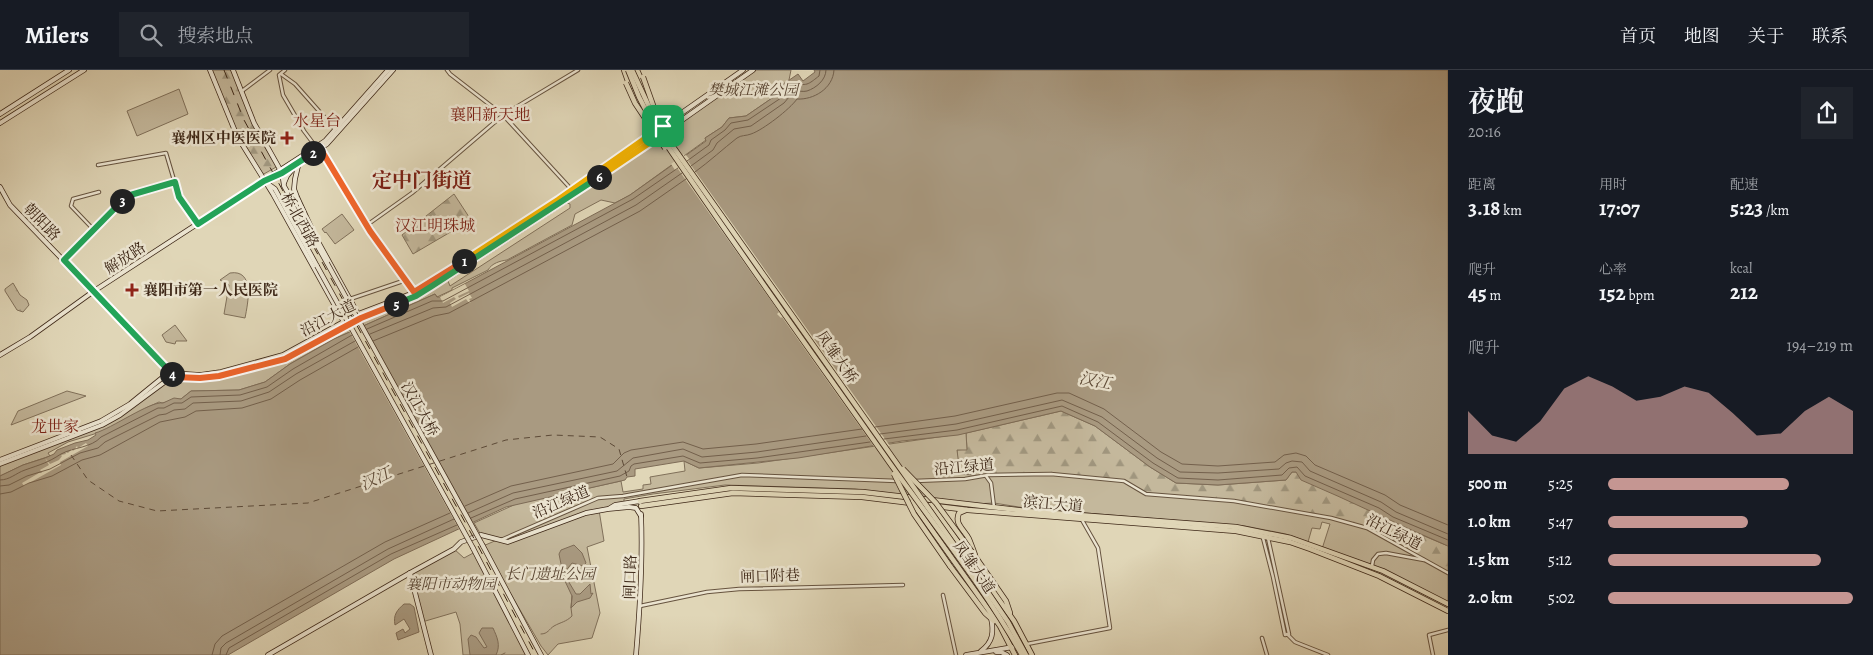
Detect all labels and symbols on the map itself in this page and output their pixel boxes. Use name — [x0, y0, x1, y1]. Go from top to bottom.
park label: 樊城江滩公园 — [708, 80, 800, 100]
district label: 襄阳新天地 — [450, 104, 530, 126]
pin — [642, 105, 684, 147]
district label: 水星台 — [293, 110, 341, 132]
place label: 襄州区中医医院 — [171, 128, 276, 148]
marker: 襄州区中医医院 — [280, 131, 294, 145]
pin: 2 — [300, 140, 326, 166]
pin: 6 — [586, 164, 612, 190]
district label: 定中门街道 — [372, 167, 472, 194]
pin: 3 — [110, 188, 134, 214]
street label: 桥北西路 — [277, 189, 323, 251]
street label: 朝阳路 — [19, 199, 65, 245]
district label: 汉江明珠城 — [395, 215, 475, 237]
street label: 解放路 — [101, 237, 149, 279]
pin: 1 — [452, 248, 476, 274]
place label: 襄阳市第一人民医院 — [143, 280, 278, 300]
marker: 襄阳市第一人民医院 — [125, 283, 139, 297]
pin: 5 — [384, 292, 408, 316]
street label: 沿江大道 — [297, 295, 359, 341]
street label: 凤雏大桥 — [812, 327, 862, 387]
pin: 4 — [160, 362, 184, 386]
water label: 汉江 — [1077, 367, 1115, 395]
street label: 汉江大桥 — [397, 378, 443, 440]
district label: 龙世家 — [31, 416, 79, 438]
street label: 沿江绿道 — [933, 454, 995, 480]
water label: 汉江 — [357, 461, 397, 496]
street label: 沿江绿道 — [529, 481, 593, 523]
street label: 滨江大道 — [1022, 491, 1084, 517]
street label: 沿江绿道 — [1363, 509, 1425, 555]
street label: 凤雏大道 — [949, 537, 999, 597]
street label: 闸口路 — [619, 554, 641, 600]
park label: 长门遗址公园 — [505, 564, 597, 584]
street label: 闸口附巷 — [740, 565, 800, 587]
park label: 襄阳市动物园 — [406, 574, 498, 594]

